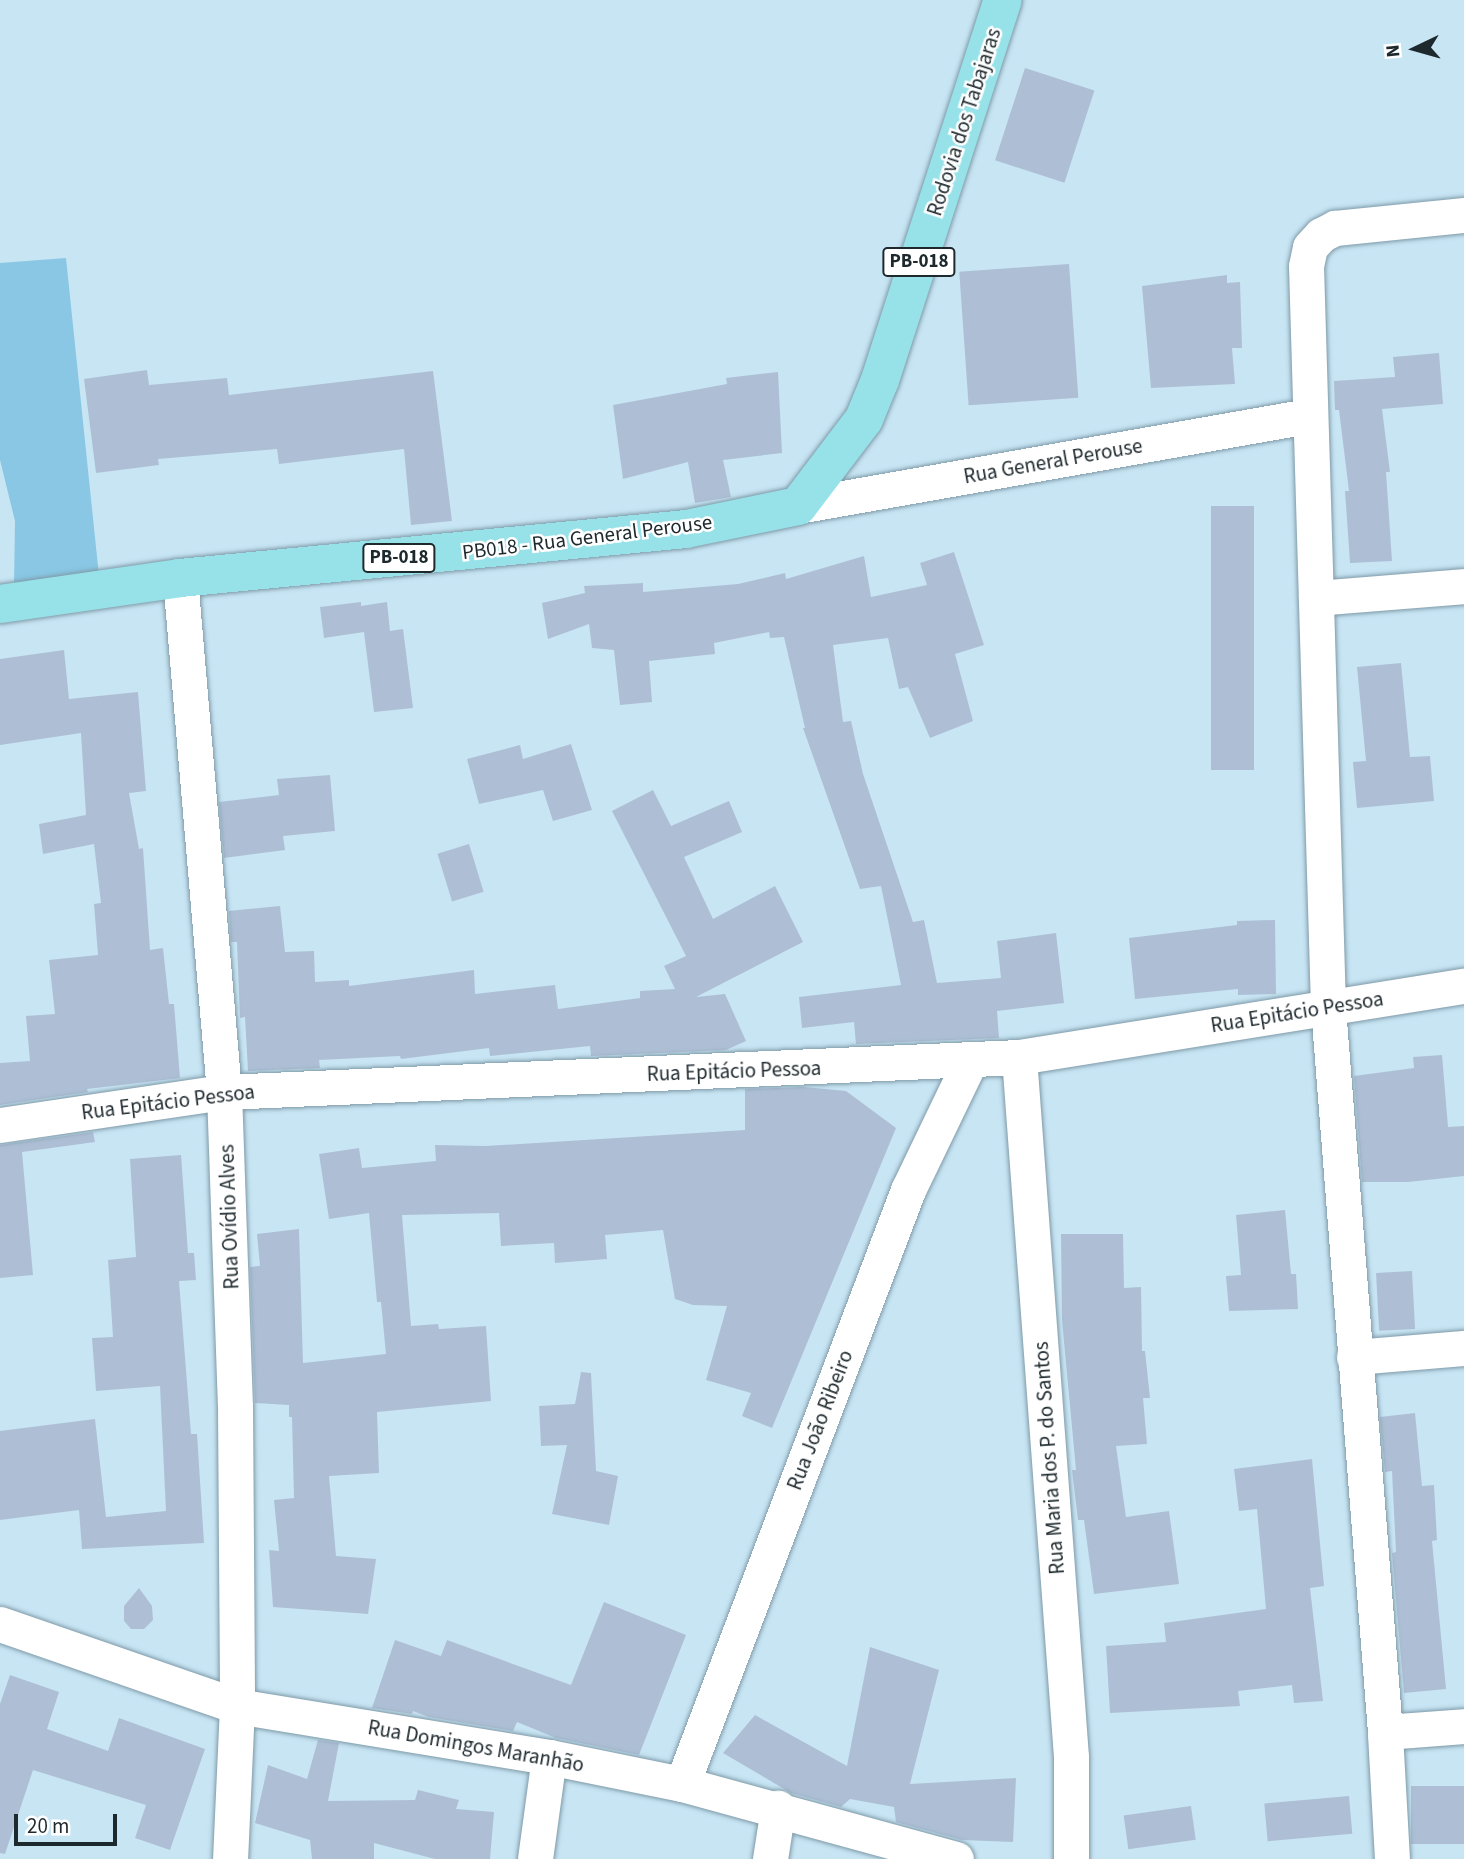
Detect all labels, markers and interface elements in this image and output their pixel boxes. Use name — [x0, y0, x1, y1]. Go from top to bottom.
north arrow — [1380, 14, 1450, 84]
street label: Rodovia dos Tabajaras — [922, 25, 1006, 219]
text: N — [1380, 43, 1408, 58]
road number: PB-018 — [882, 246, 956, 278]
street label: Rua General Perouse — [962, 433, 1144, 489]
street label: PB018 - Rua General Perouse — [461, 509, 713, 565]
road number: PB-018 — [362, 542, 436, 573]
street label: Rua Epitácio Pessoa — [1209, 986, 1385, 1038]
street label: Rua Epitácio Pessoa — [646, 1055, 822, 1087]
street label: Rua Epitácio Pessoa — [80, 1079, 256, 1125]
street label: Rua Ovídio Alves — [214, 1144, 244, 1290]
street label: Rua Maria dos P. do Santos — [1028, 1341, 1070, 1575]
street label: Rua João Ribeiro — [782, 1346, 858, 1494]
street label: Rua Domingos Maranhão — [366, 1715, 586, 1777]
scale bar — [18, 1800, 121, 1844]
text: 20 m — [27, 1811, 69, 1841]

